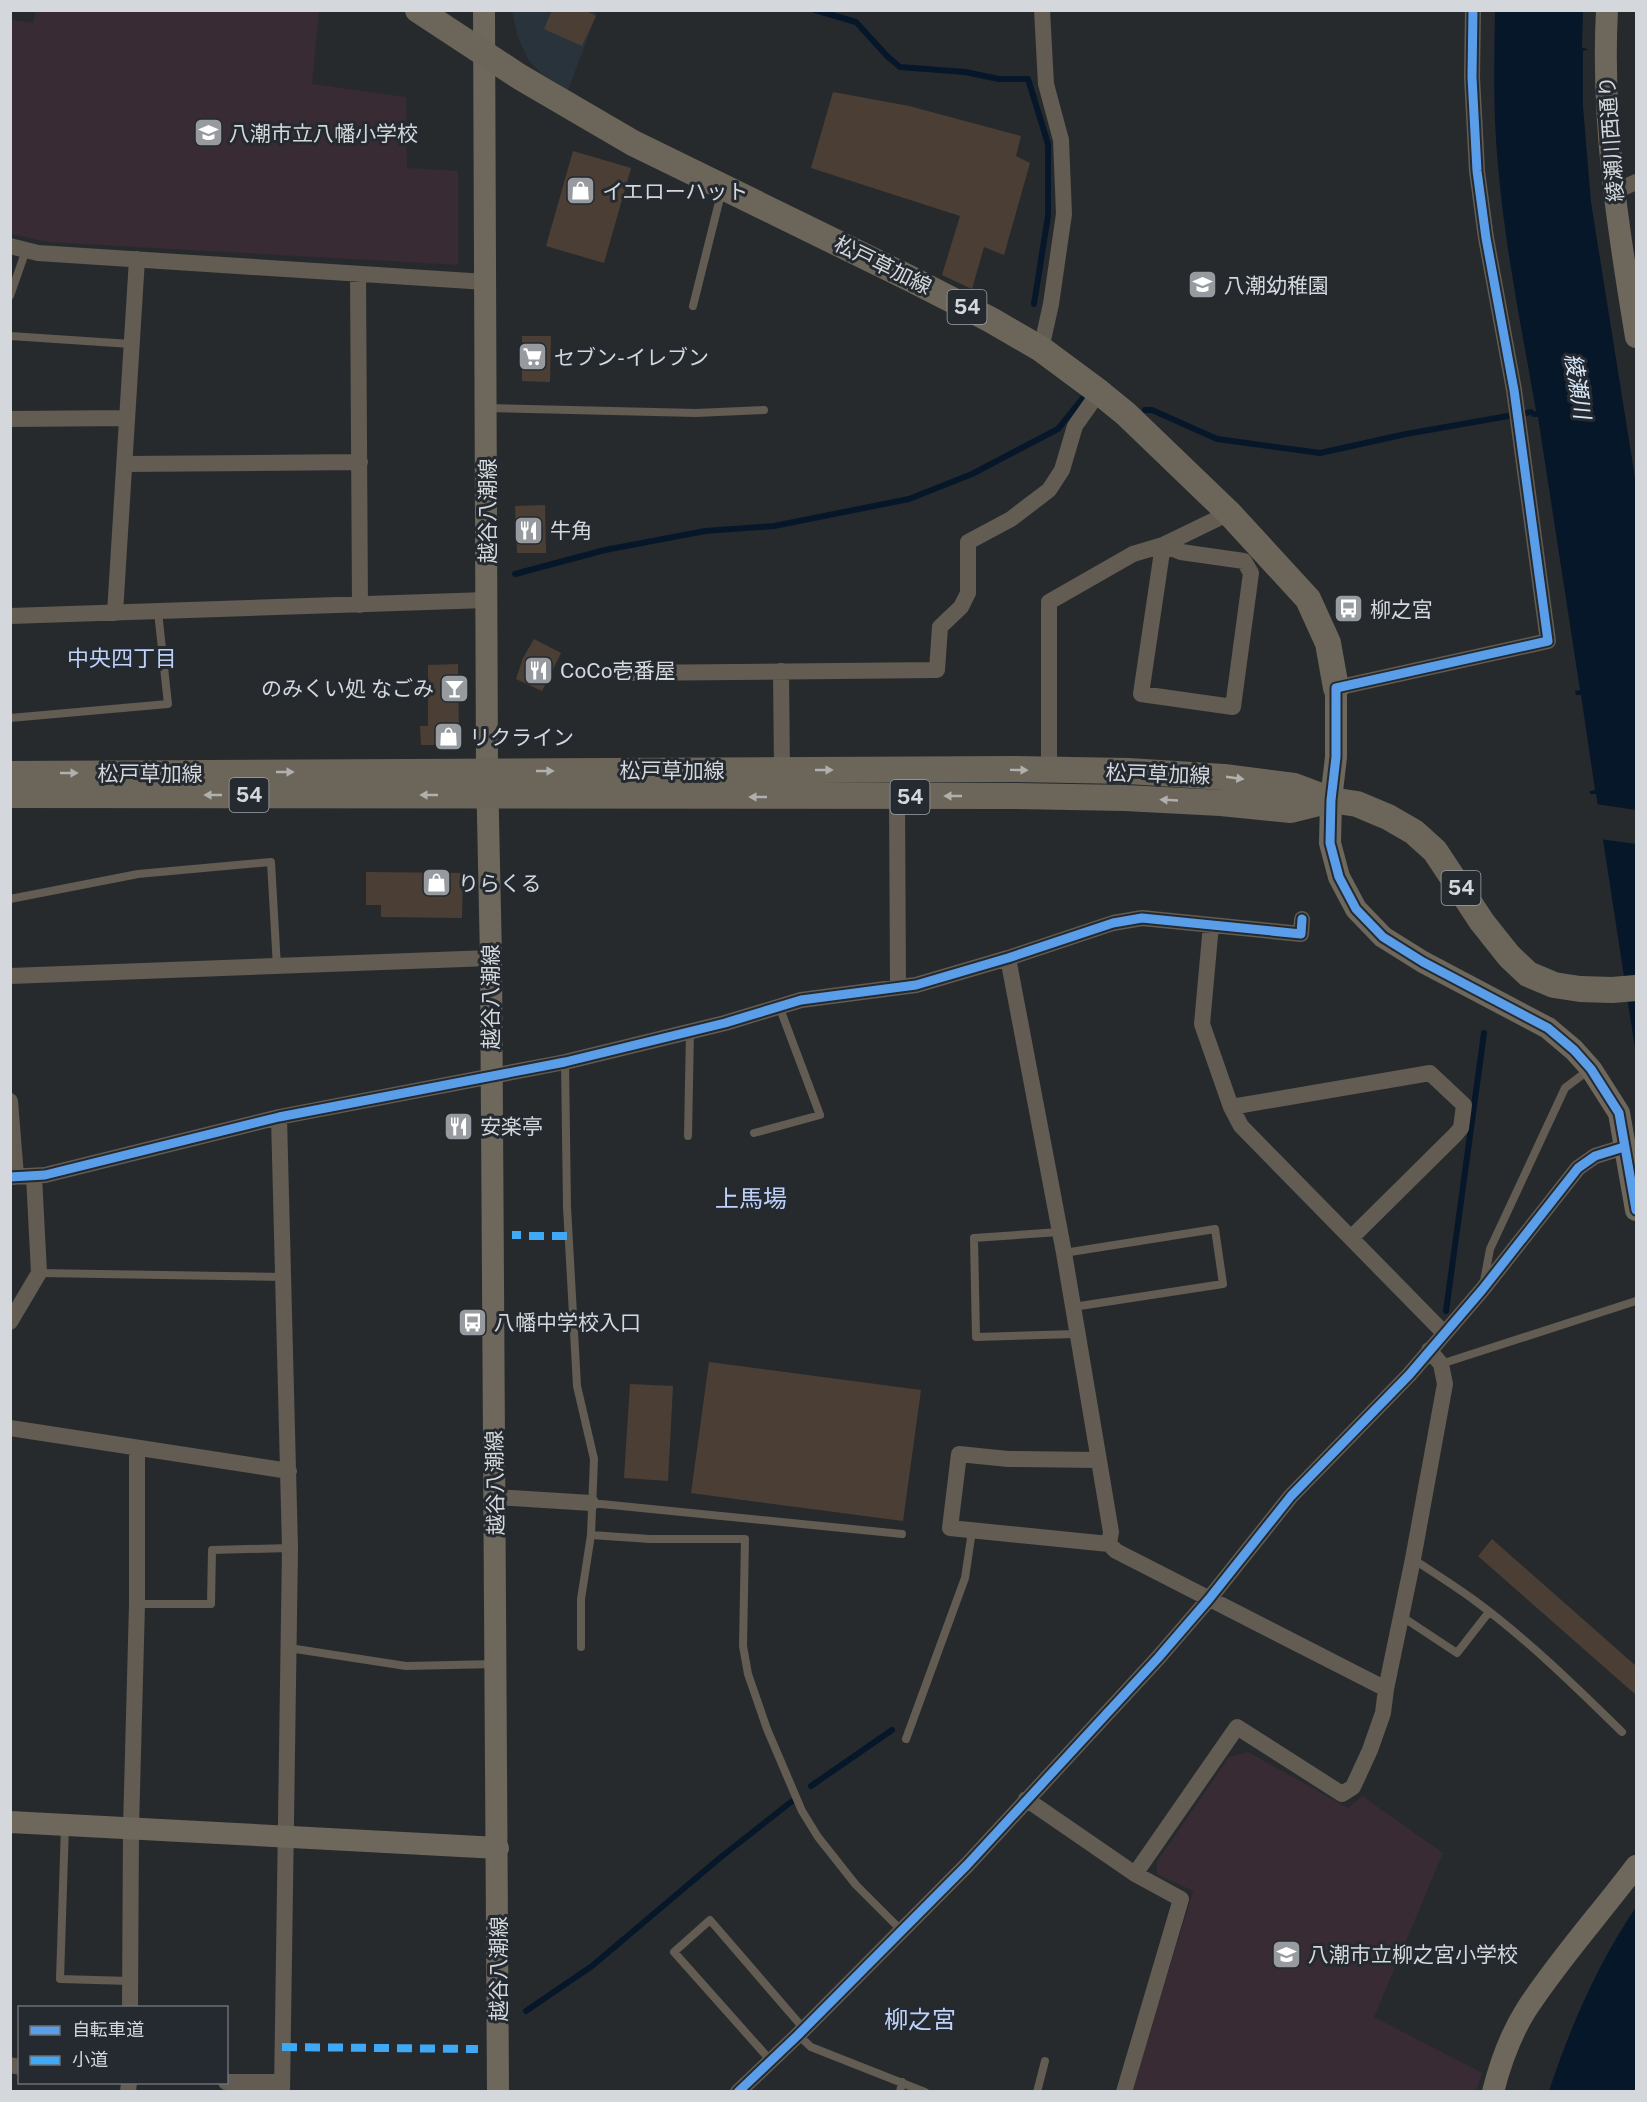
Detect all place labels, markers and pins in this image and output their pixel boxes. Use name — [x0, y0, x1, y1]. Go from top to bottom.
school or university icon: 八潮市立八幡小学校 — [192, 117, 224, 149]
place label: 八潮市立八幡小学校 — [229, 121, 418, 146]
shop icon: イエローハット — [565, 175, 597, 207]
place label: イエローハット — [602, 179, 748, 204]
school or university icon: 八潮幼稚園 — [1187, 269, 1219, 301]
place label: 八潮幼稚園 — [1224, 273, 1329, 298]
supermarket icon: セブン-イレブン — [517, 341, 549, 373]
place label: セブン-イレブン — [554, 345, 709, 370]
restaurant icon: 牛角 — [513, 514, 545, 546]
place label: 牛角 — [550, 518, 592, 543]
bus stop icon: 柳之宮 — [1333, 593, 1365, 625]
place label: 柳之宮 — [1370, 597, 1433, 622]
restaurant icon: CoCo壱番屋 — [523, 654, 555, 686]
place label: CoCo壱番屋 — [560, 658, 676, 683]
bar icon: のみくい処 なごみ — [439, 672, 471, 704]
place label: のみくい処 なごみ — [261, 676, 434, 701]
shop icon: リクライン — [432, 721, 464, 753]
place label: リクライン — [469, 725, 574, 750]
shop icon: りらくる — [421, 867, 453, 899]
place label: りらくる — [458, 871, 542, 896]
restaurant icon: 安楽亭 — [443, 1110, 475, 1142]
place label: 安楽亭 — [480, 1114, 543, 1139]
bus stop icon: 八幡中学校入口 — [457, 1306, 489, 1338]
place label: 八幡中学校入口 — [494, 1310, 641, 1335]
school or university icon: 八潮市立柳之宮小学校 — [1271, 1938, 1303, 1970]
place label: 八潮市立柳之宮小学校 — [1308, 1942, 1518, 1967]

